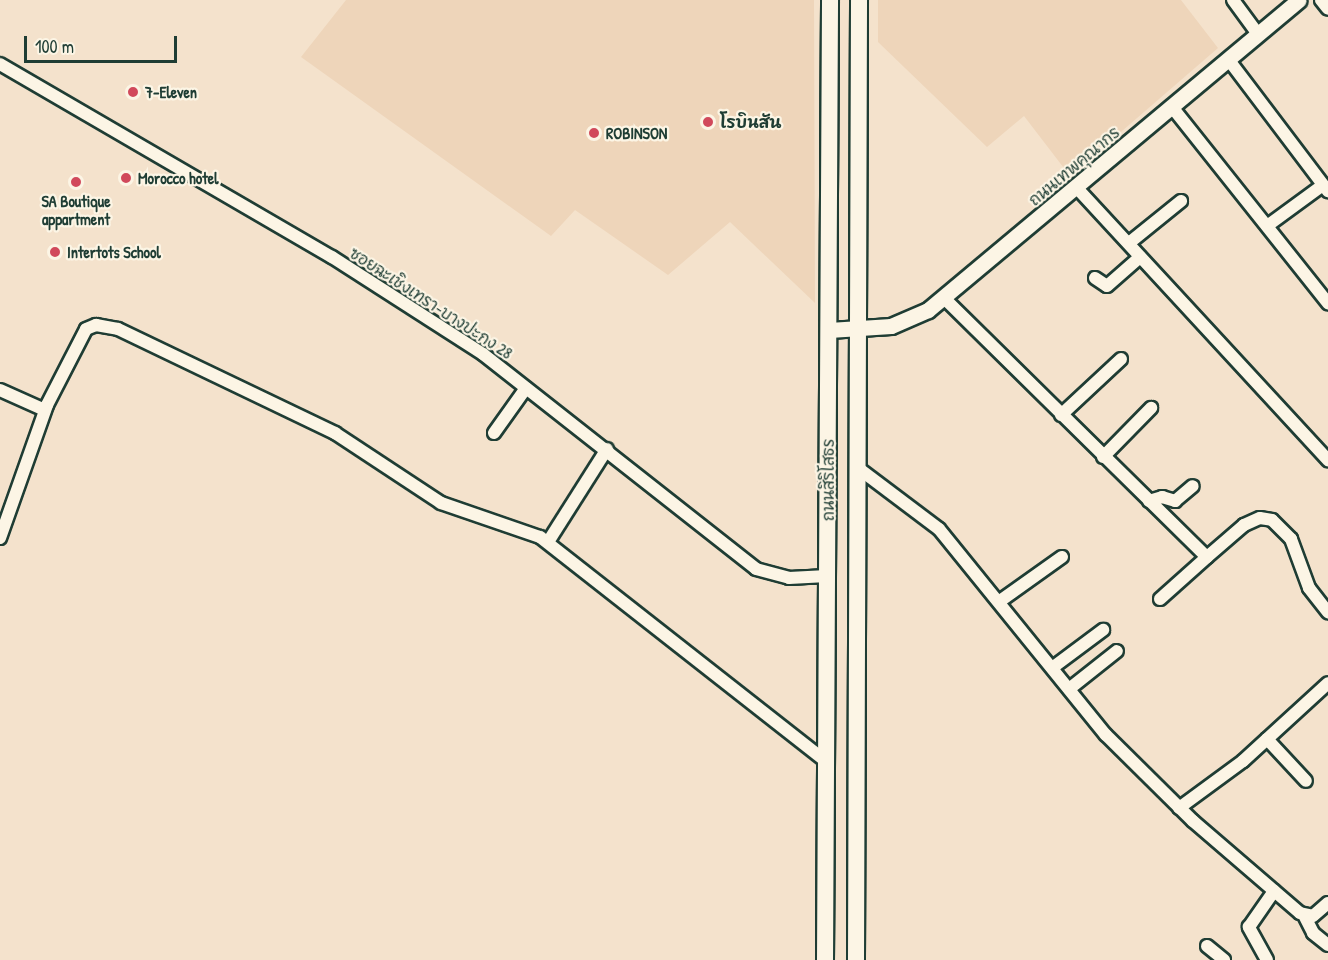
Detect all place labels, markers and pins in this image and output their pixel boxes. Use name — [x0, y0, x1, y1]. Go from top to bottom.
place label: 7-Eleven — [145, 82, 197, 102]
marker: 7-Eleven — [126, 85, 140, 99]
place label: โรบินสัน — [720, 112, 781, 132]
marker: โรบินสัน — [701, 115, 715, 129]
place label: ROBINSON — [606, 123, 667, 143]
marker: ROBINSON — [587, 126, 601, 140]
place label: Morocco hotel — [138, 168, 218, 188]
marker: Morocco hotel — [119, 171, 133, 185]
marker: SA Boutique appartment — [69, 175, 83, 189]
place label: SA Boutique appartment — [41, 191, 111, 229]
place label: Intertots School — [67, 242, 161, 262]
marker: Intertots School — [48, 245, 62, 259]

